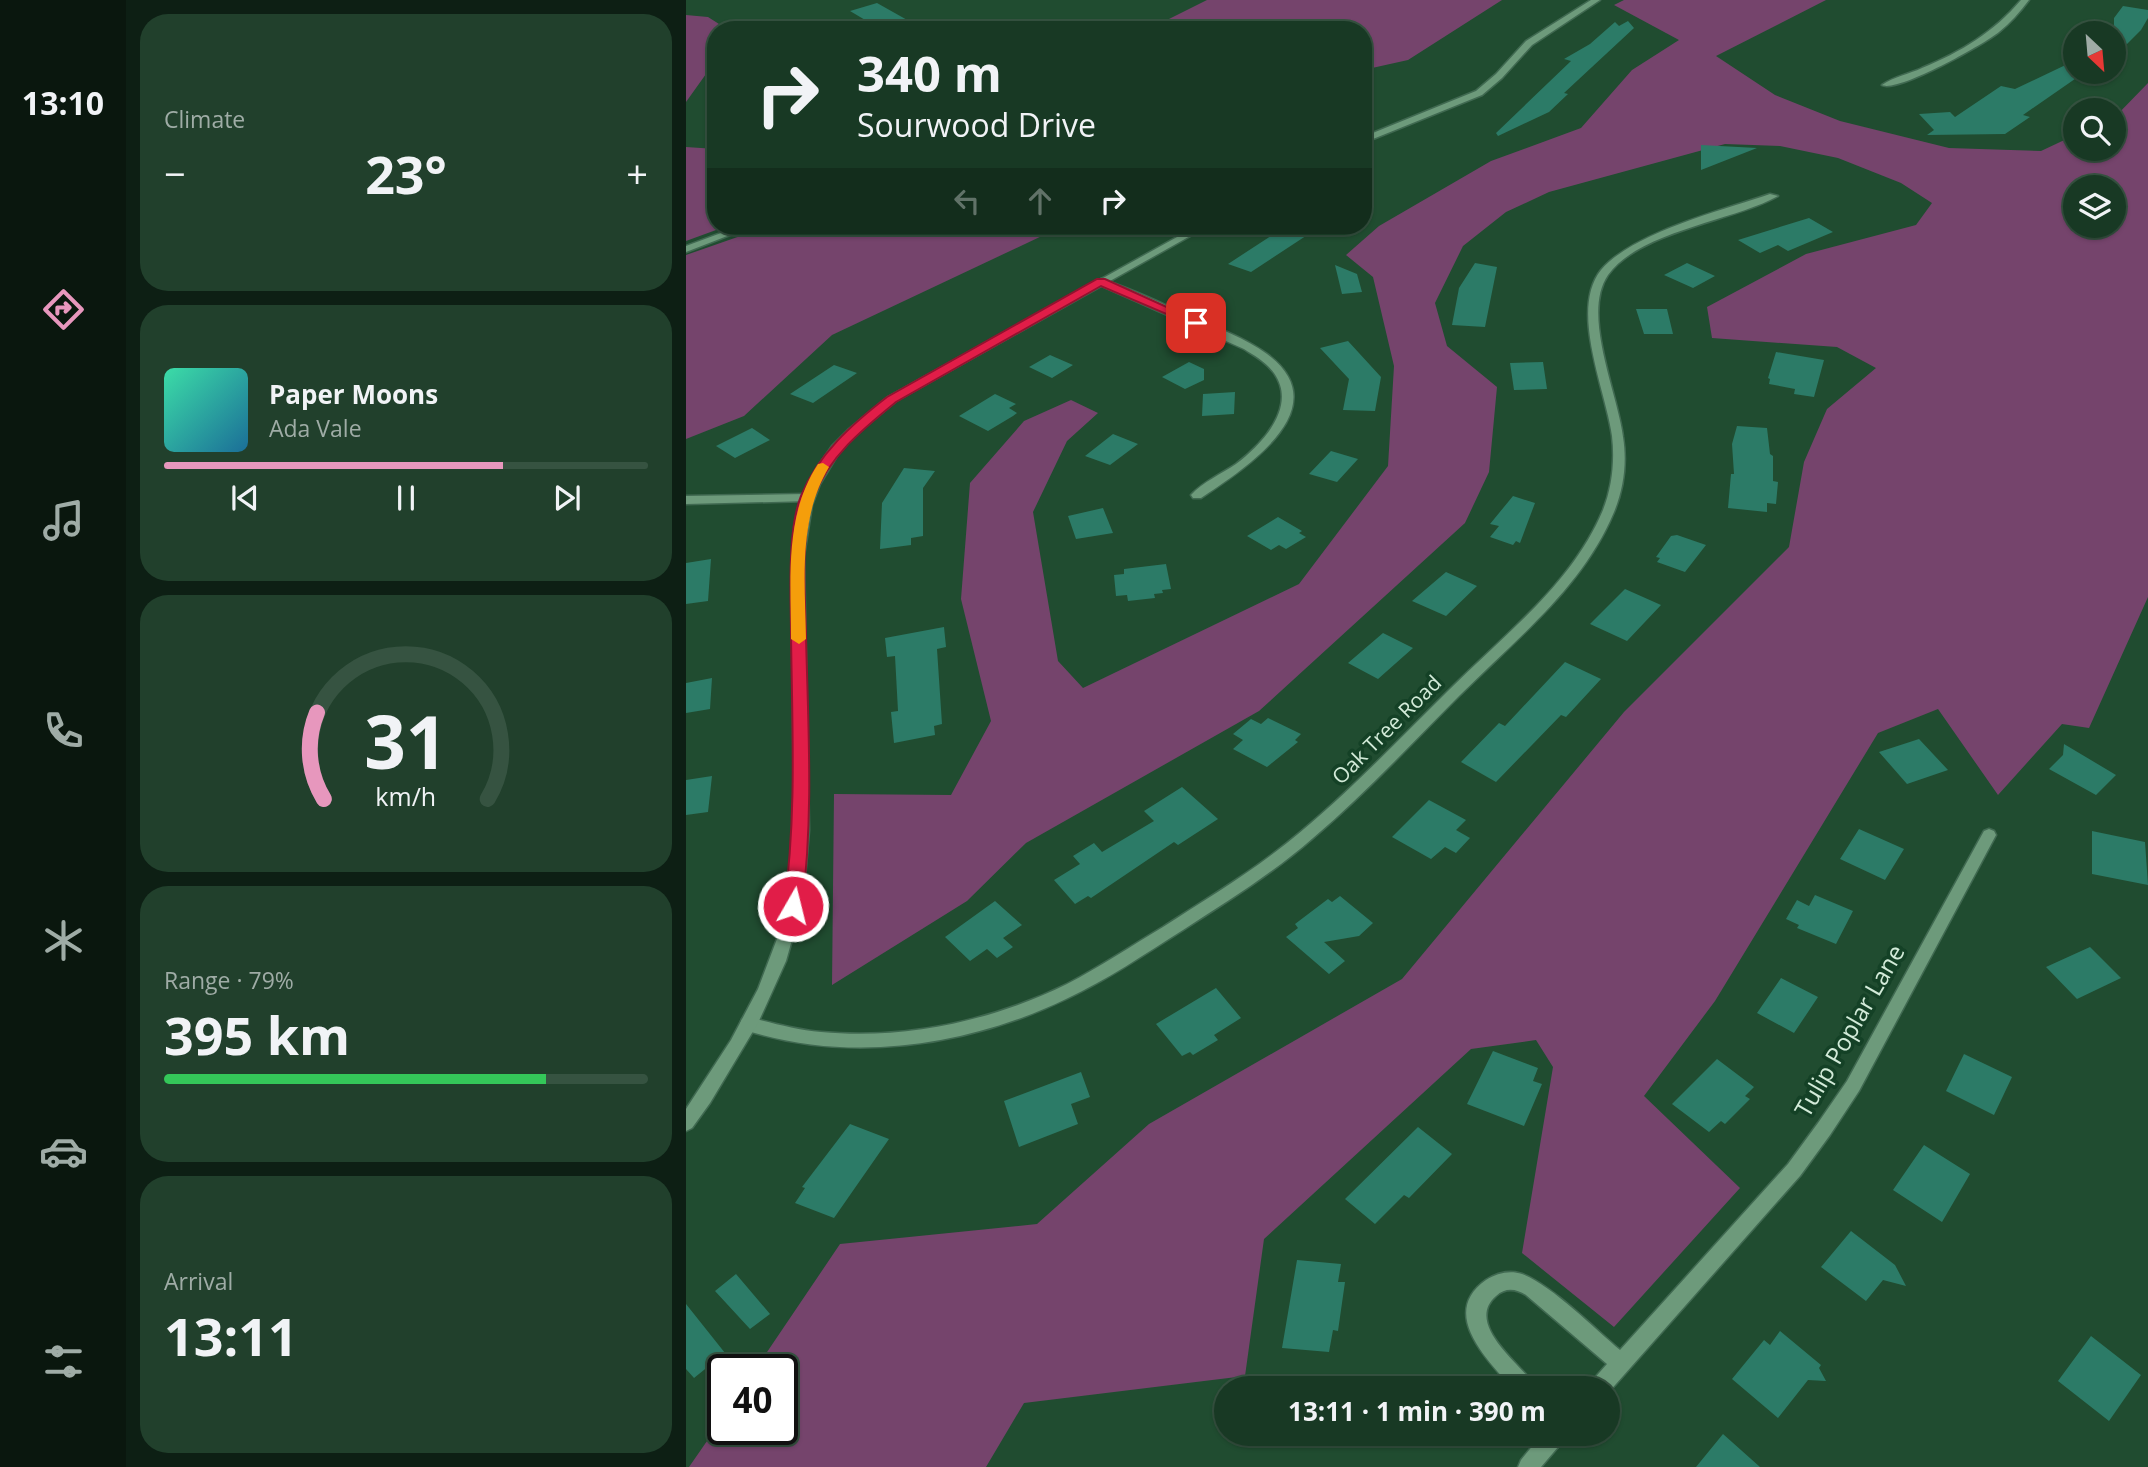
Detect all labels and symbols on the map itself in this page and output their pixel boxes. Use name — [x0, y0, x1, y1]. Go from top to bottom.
north arrow — [2063, 21, 2126, 84]
pin — [1166, 293, 1226, 353]
street label: Oak Tree Road — [1326, 669, 1447, 790]
position arrow — [756, 869, 830, 943]
street label: Tulip Poplar Lane — [1786, 938, 1911, 1123]
speed limit sign: 40 — [707, 1354, 798, 1445]

